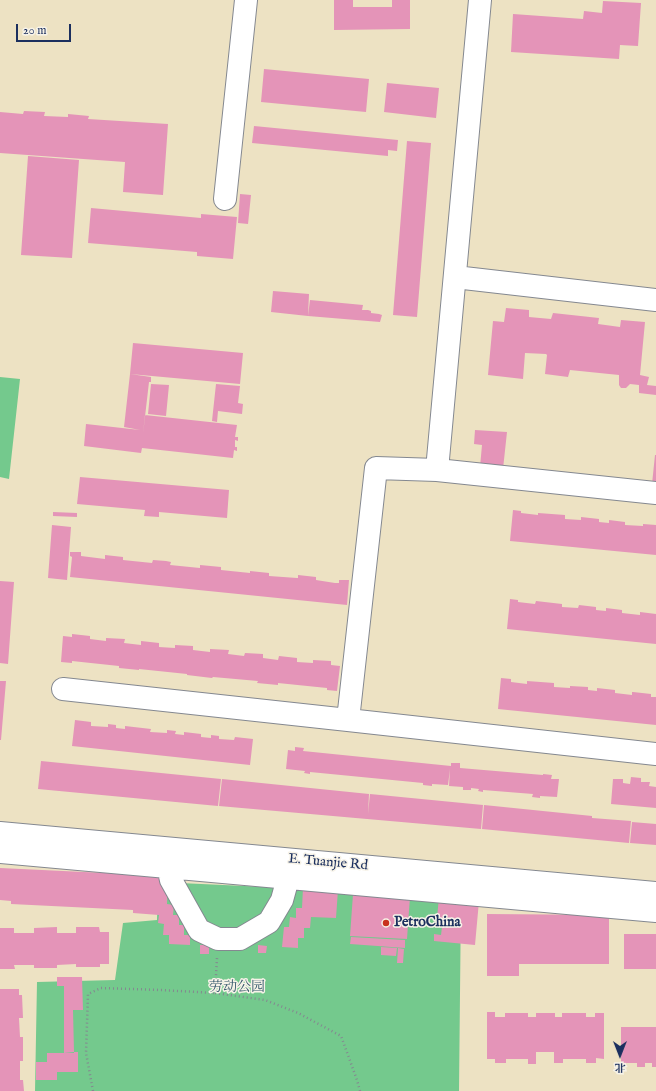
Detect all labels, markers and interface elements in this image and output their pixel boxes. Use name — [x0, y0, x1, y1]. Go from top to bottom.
scale bar — [18, 16, 73, 42]
text: 20 m — [23, 23, 46, 38]
street label: E. Tuanjie Rd — [287, 851, 369, 875]
place label: PetroChina — [394, 915, 461, 931]
marker: PetroChina — [381, 918, 391, 928]
park label: 劳动公园 — [209, 980, 265, 996]
north arrow — [600, 1035, 640, 1075]
text: 北 — [615, 1060, 626, 1074]

